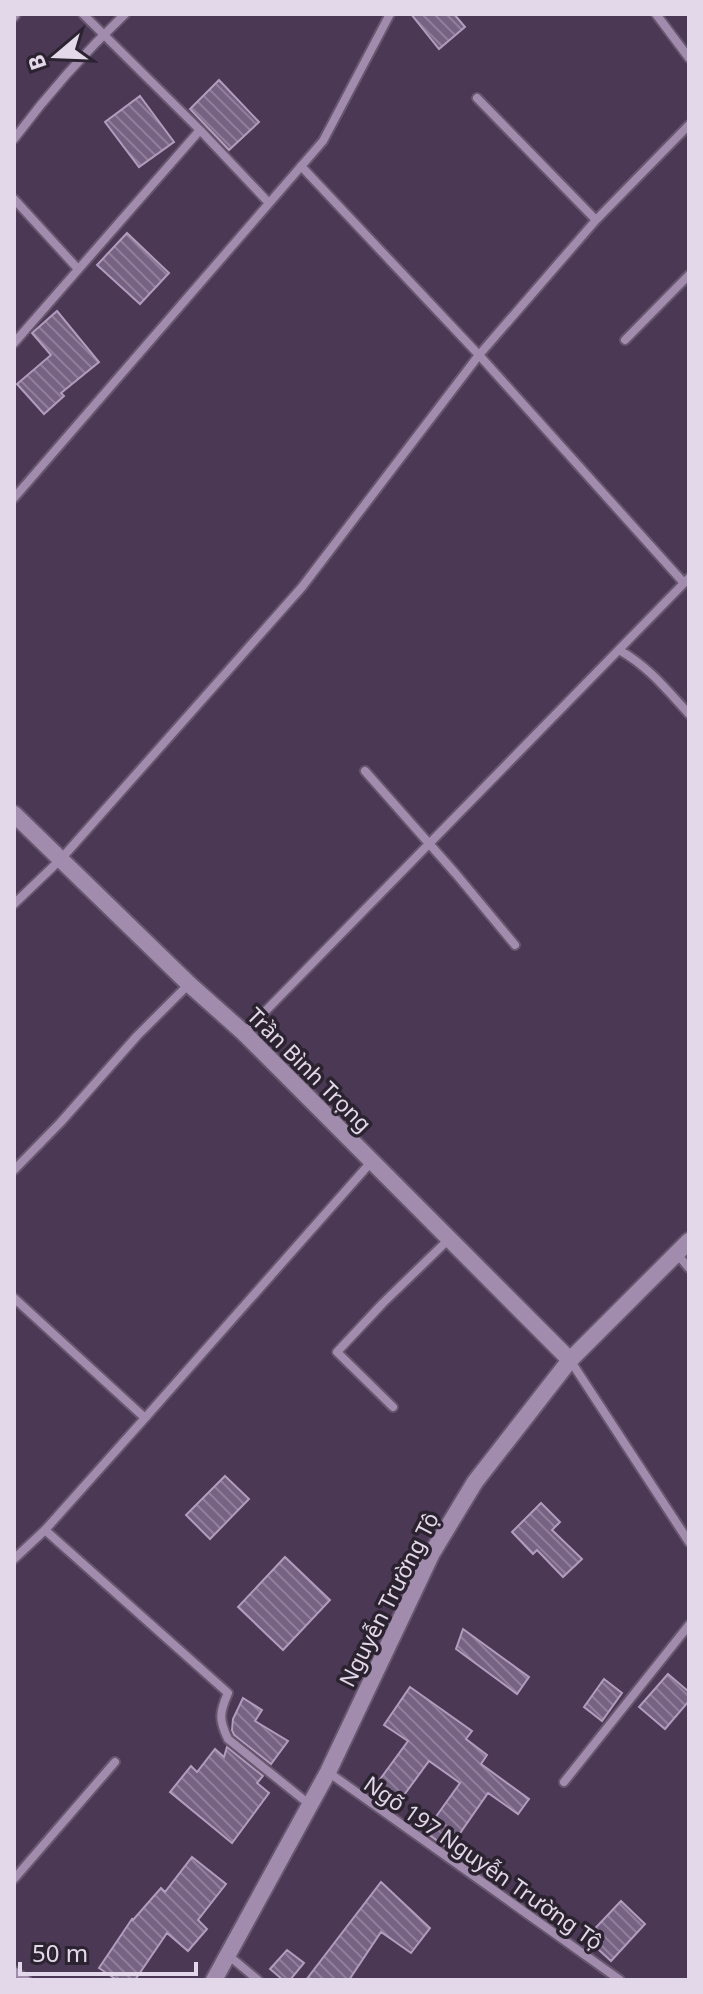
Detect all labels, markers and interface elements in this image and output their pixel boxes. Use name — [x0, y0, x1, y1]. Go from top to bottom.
north arrow — [16, 16, 96, 96]
text: B — [20, 51, 53, 75]
street label: Trần Bình Trọng — [241, 1000, 379, 1138]
street label: Nguyễn Trường Tộ — [331, 1507, 445, 1691]
street label: Ngõ 197 Nguyễn Trường Tộ — [359, 1768, 609, 1956]
scale bar — [20, 1926, 196, 1976]
text: 50 m — [32, 1936, 88, 1969]

